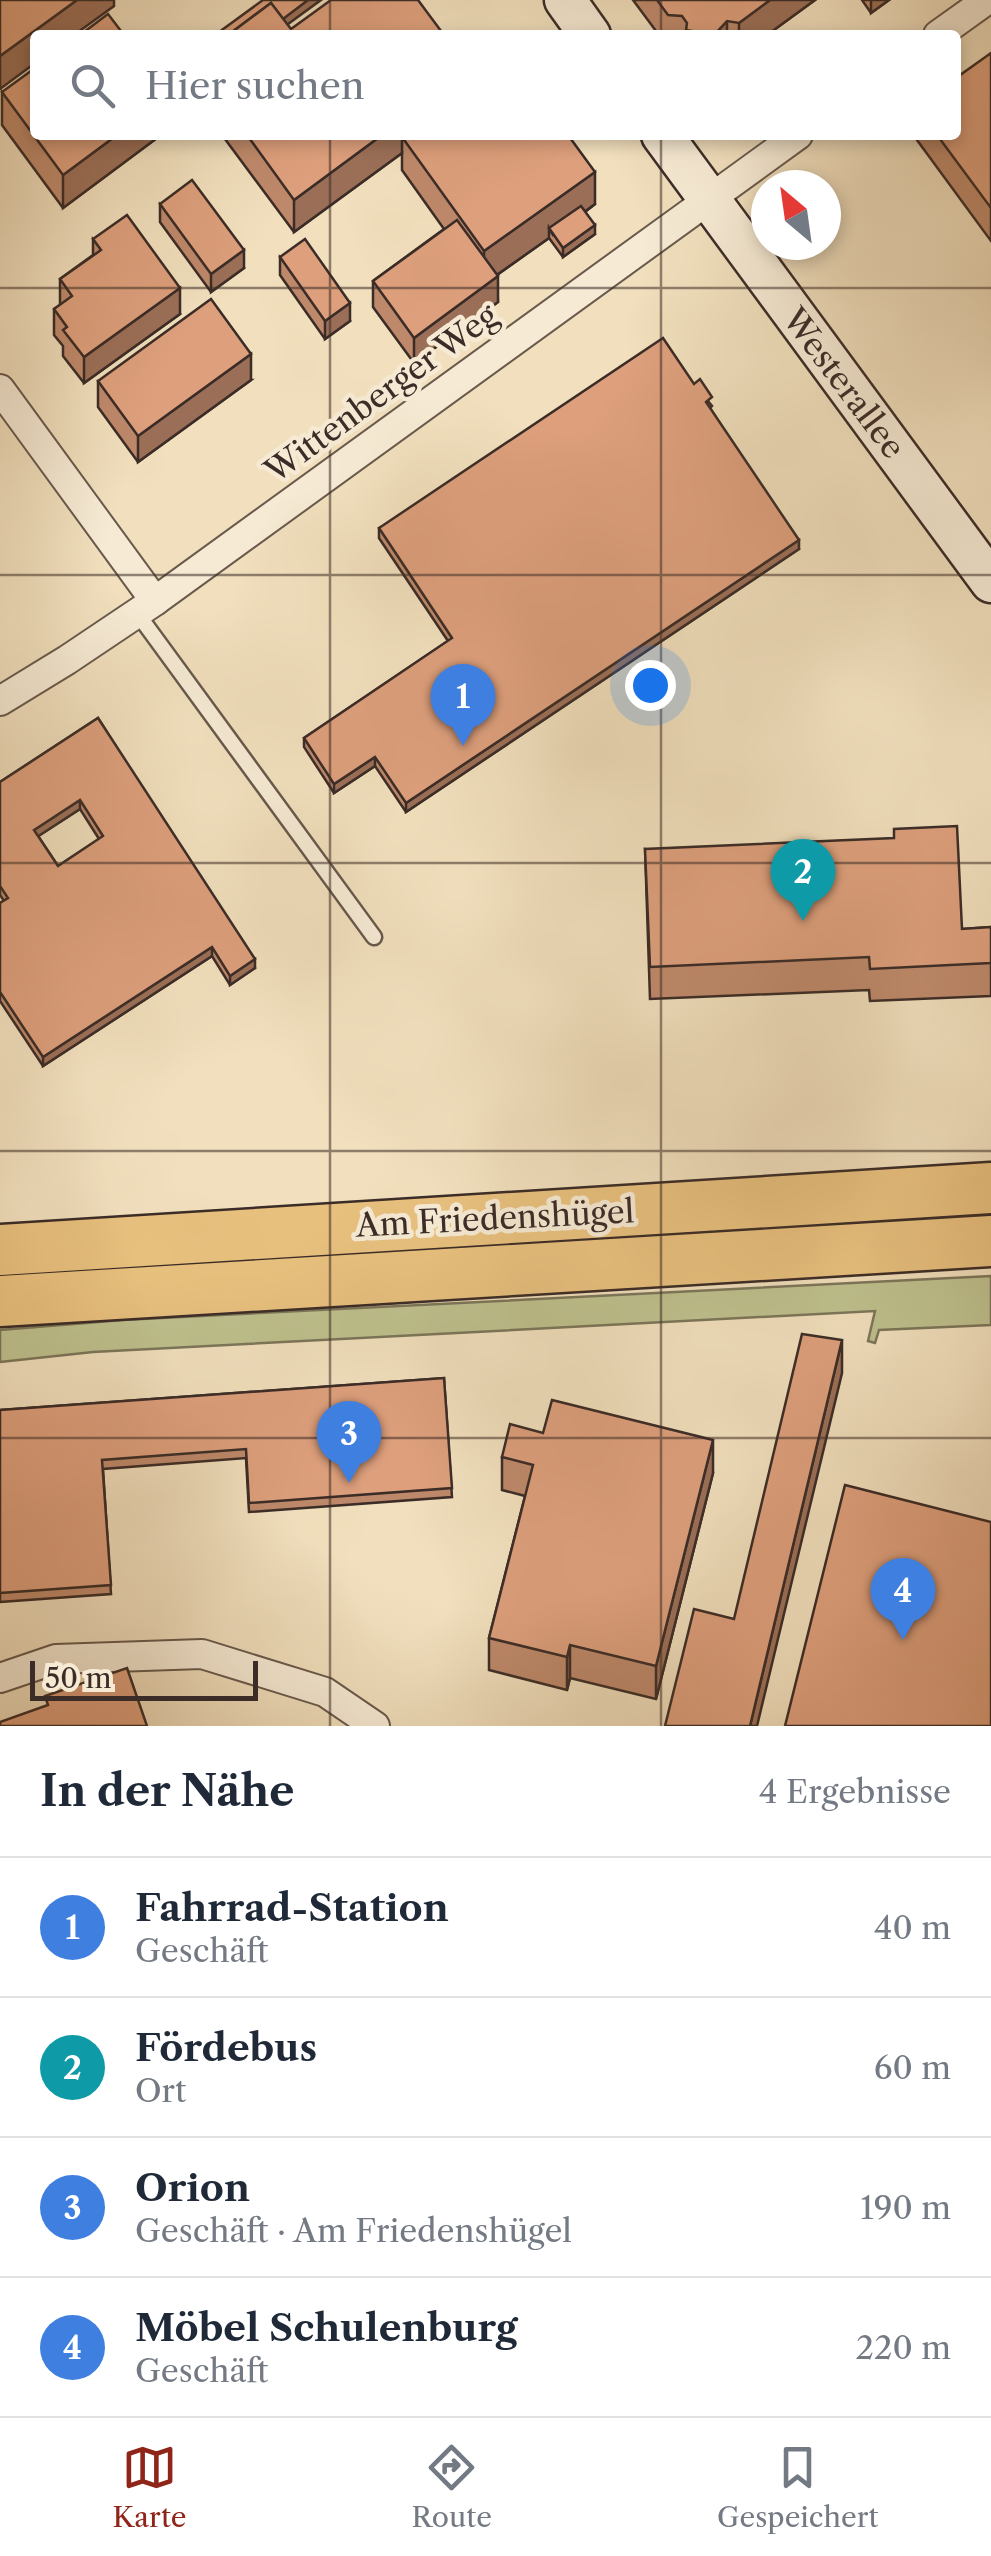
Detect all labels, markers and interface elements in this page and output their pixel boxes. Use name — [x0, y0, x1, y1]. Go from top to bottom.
search box — [30, 30, 961, 140]
icon: search — [65, 58, 120, 113]
text: Hier suchen — [145, 62, 365, 109]
north arrow — [751, 170, 841, 260]
street label: Wittenberger Weg — [256, 295, 506, 491]
street label: Westerallee — [774, 299, 913, 466]
your location — [625, 660, 676, 711]
pin: 1 — [430, 664, 496, 746]
pin: 2 — [770, 838, 836, 921]
street label: Am Friedenshügel — [354, 1191, 635, 1245]
pin: 3 — [316, 1400, 382, 1483]
pin: 4 — [870, 1558, 936, 1640]
scale bar — [30, 1656, 258, 1700]
text: 50 m — [45, 1661, 112, 1695]
text: In der Nähe — [40, 1765, 294, 1817]
text: 4 Ergebnisse — [759, 1772, 951, 1811]
text: Fahrrad-Station — [135, 1884, 449, 1931]
text: 1 — [65, 1908, 80, 1947]
text: 40 m — [874, 1908, 951, 1947]
text: Geschäft — [135, 1931, 268, 1970]
text: Fördebus — [135, 2024, 317, 2071]
text: 2 — [63, 2048, 82, 2087]
text: 60 m — [874, 2048, 951, 2087]
text: Ort — [135, 2071, 186, 2110]
text: Orion — [135, 2164, 250, 2211]
text: 3 — [63, 2188, 82, 2227]
text: 190 m — [860, 2188, 951, 2227]
text: Geschäft · Am Friedenshügel — [135, 2211, 572, 2250]
text: Möbel Schulenburg — [135, 2304, 518, 2351]
text: 4 — [63, 2328, 82, 2367]
text: 220 m — [856, 2328, 951, 2367]
text: Geschäft — [135, 2351, 268, 2390]
tab: Karte — [113, 2440, 186, 2534]
tab: Route — [412, 2440, 492, 2534]
tab: Gespeichert — [717, 2440, 878, 2534]

